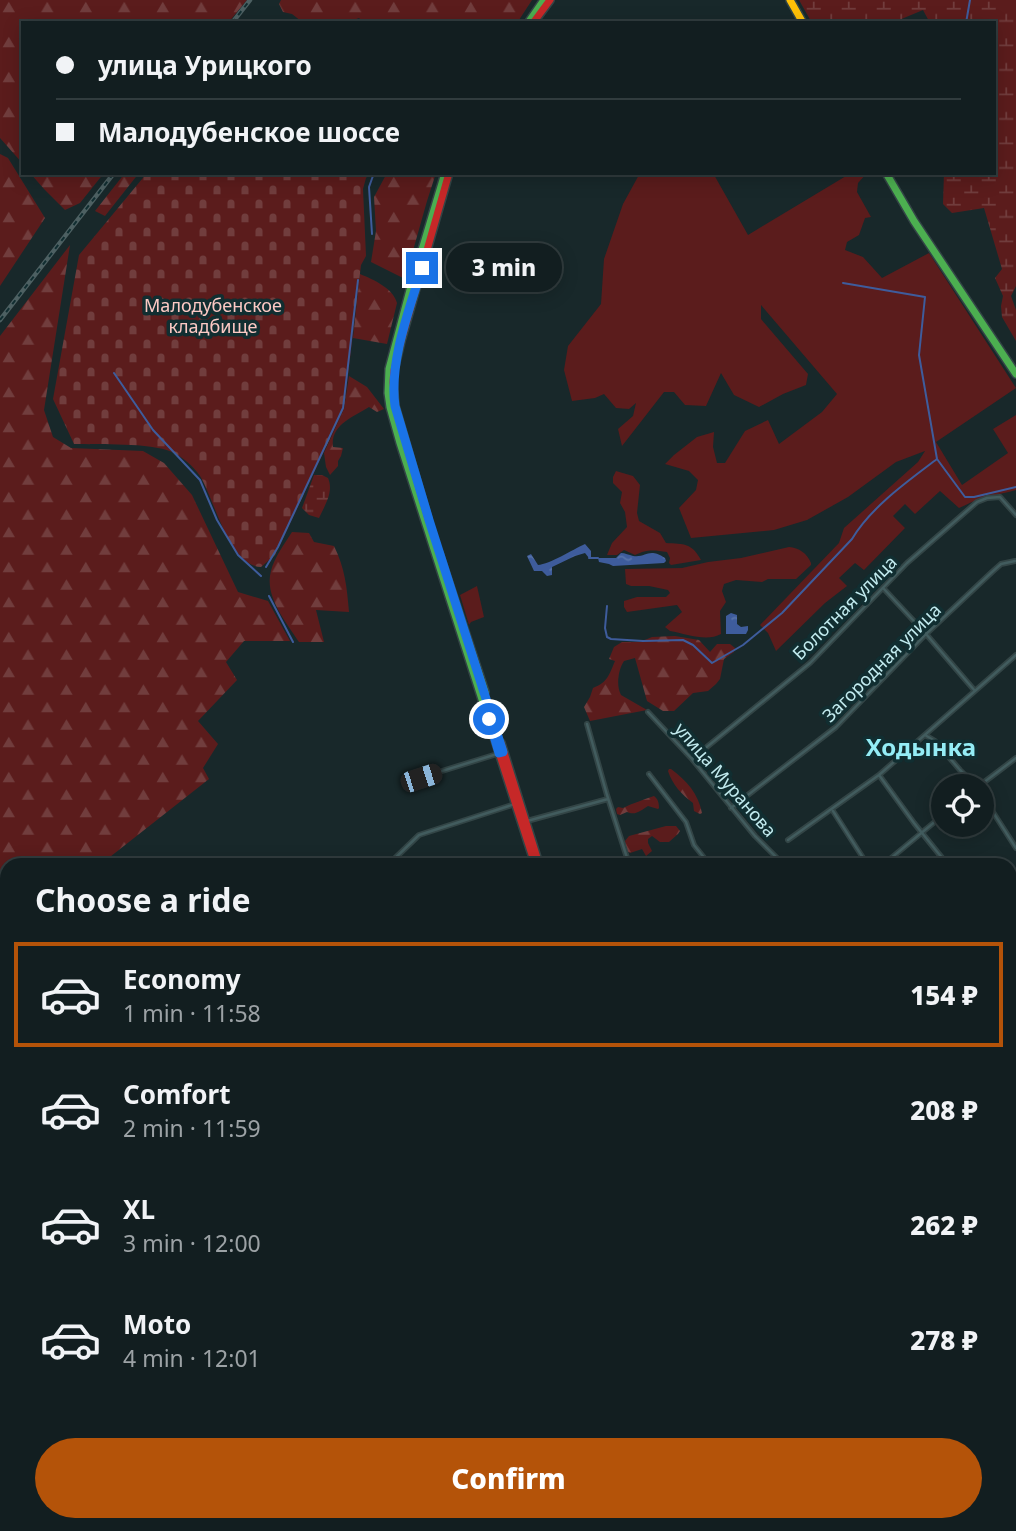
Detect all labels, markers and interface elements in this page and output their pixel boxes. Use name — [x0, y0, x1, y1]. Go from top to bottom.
text: улица Урицкого — [98, 47, 312, 83]
text: Малодубенское шоссе — [98, 114, 400, 150]
callout: 3 min — [446, 244, 562, 292]
text: 3 min — [472, 251, 536, 283]
route end — [406, 252, 438, 284]
park label: Малодубенское кладбище — [144, 293, 282, 338]
street label: Болотная улица — [787, 550, 902, 665]
street label: Загородная улица — [817, 598, 946, 727]
route start — [473, 703, 505, 735]
street label: улица Муранова — [669, 717, 782, 842]
district label: Ходынка — [866, 730, 976, 763]
car — [398, 762, 445, 794]
map controls — [931, 774, 994, 837]
button: locate — [931, 774, 994, 837]
text: Choose a ride — [35, 878, 251, 921]
text: Economy — [123, 961, 241, 997]
icon: car — [39, 963, 102, 1026]
text: 154 ₽ — [910, 977, 978, 1013]
text: 1 min · 11:58 — [123, 997, 261, 1029]
text: Comfort — [123, 1076, 231, 1112]
icon: car — [39, 1078, 102, 1141]
text: 208 ₽ — [910, 1092, 978, 1128]
text: 2 min · 11:59 — [123, 1112, 261, 1144]
text: XL — [123, 1191, 155, 1227]
icon: car — [39, 1193, 102, 1256]
text: 262 ₽ — [910, 1207, 978, 1243]
text: 3 min · 12:00 — [123, 1227, 261, 1259]
text: Moto — [123, 1306, 191, 1342]
icon: car — [39, 1308, 102, 1371]
text: 278 ₽ — [910, 1322, 978, 1358]
text: 4 min · 12:01 — [123, 1342, 261, 1374]
button: Confirm — [35, 1438, 982, 1518]

